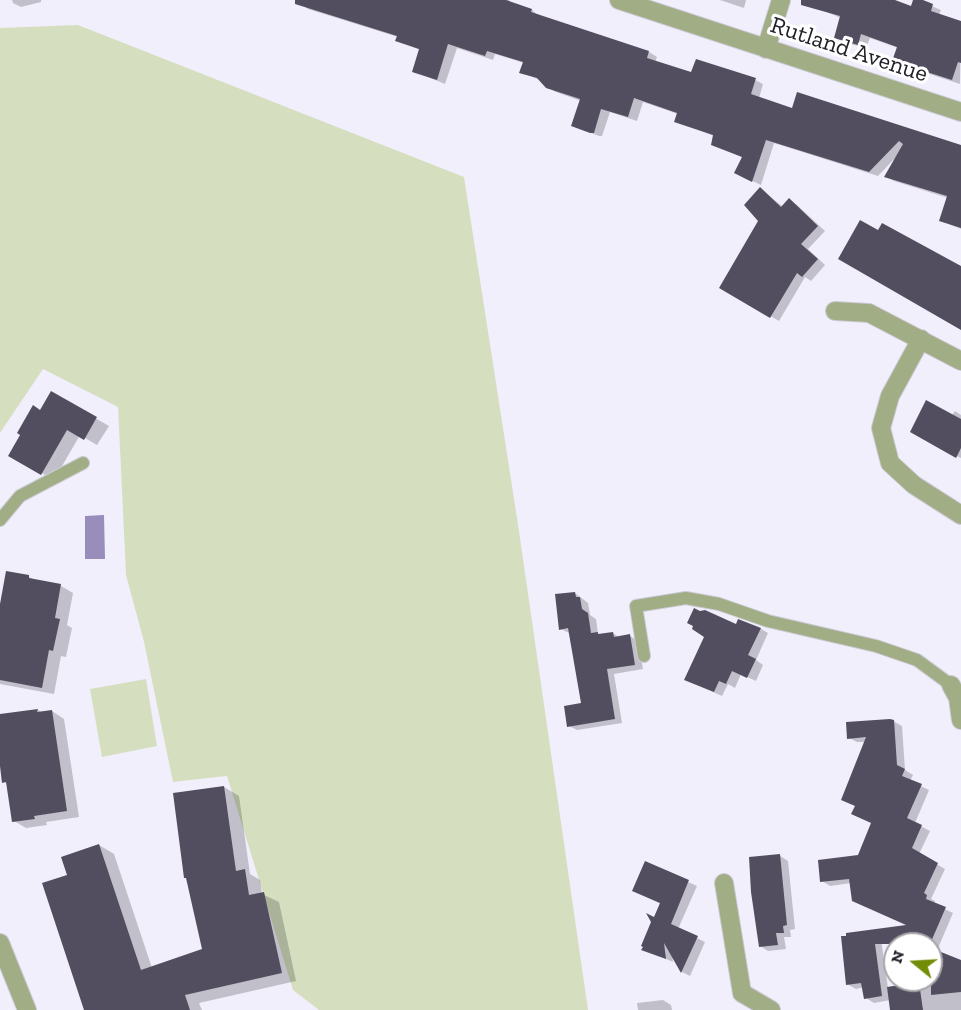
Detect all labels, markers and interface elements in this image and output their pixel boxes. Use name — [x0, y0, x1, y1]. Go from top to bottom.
street label: Rutland Avenue — [767, 11, 931, 89]
north arrow — [883, 932, 943, 992]
text: N — [886, 948, 908, 966]

